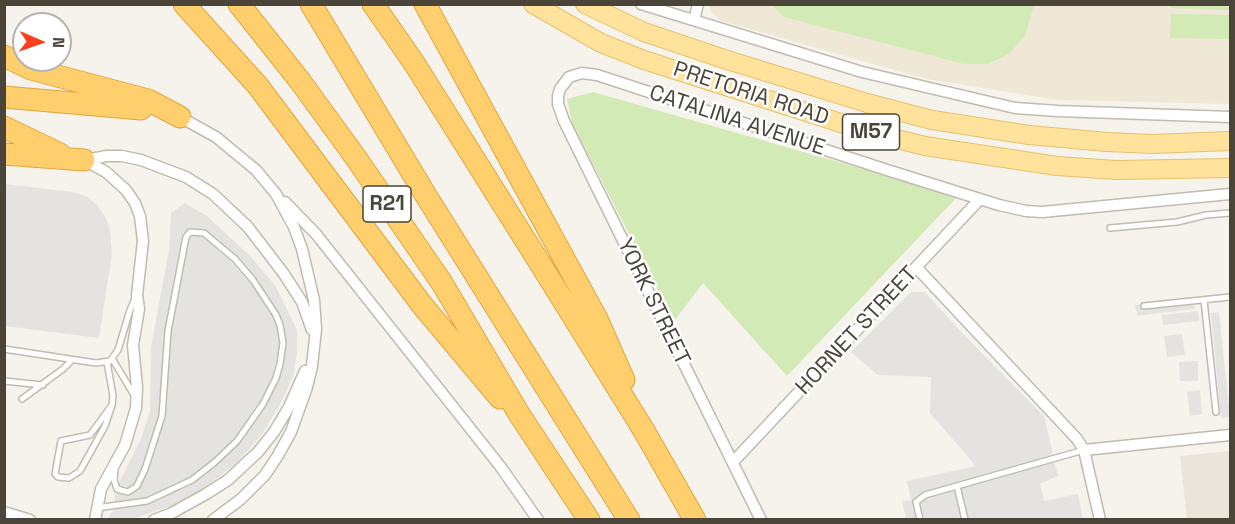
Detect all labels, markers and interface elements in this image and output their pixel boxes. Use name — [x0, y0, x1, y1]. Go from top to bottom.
north arrow — [12, 12, 72, 72]
text: N — [48, 37, 69, 48]
street label: PRETORIA ROAD — [670, 56, 832, 132]
street label: CATALINA AVENUE — [646, 80, 828, 162]
road number: M57 — [842, 114, 900, 150]
road number: R21 — [363, 186, 411, 222]
street label: YORK STREET — [611, 234, 695, 370]
street label: HORNET STREET — [791, 261, 923, 401]

